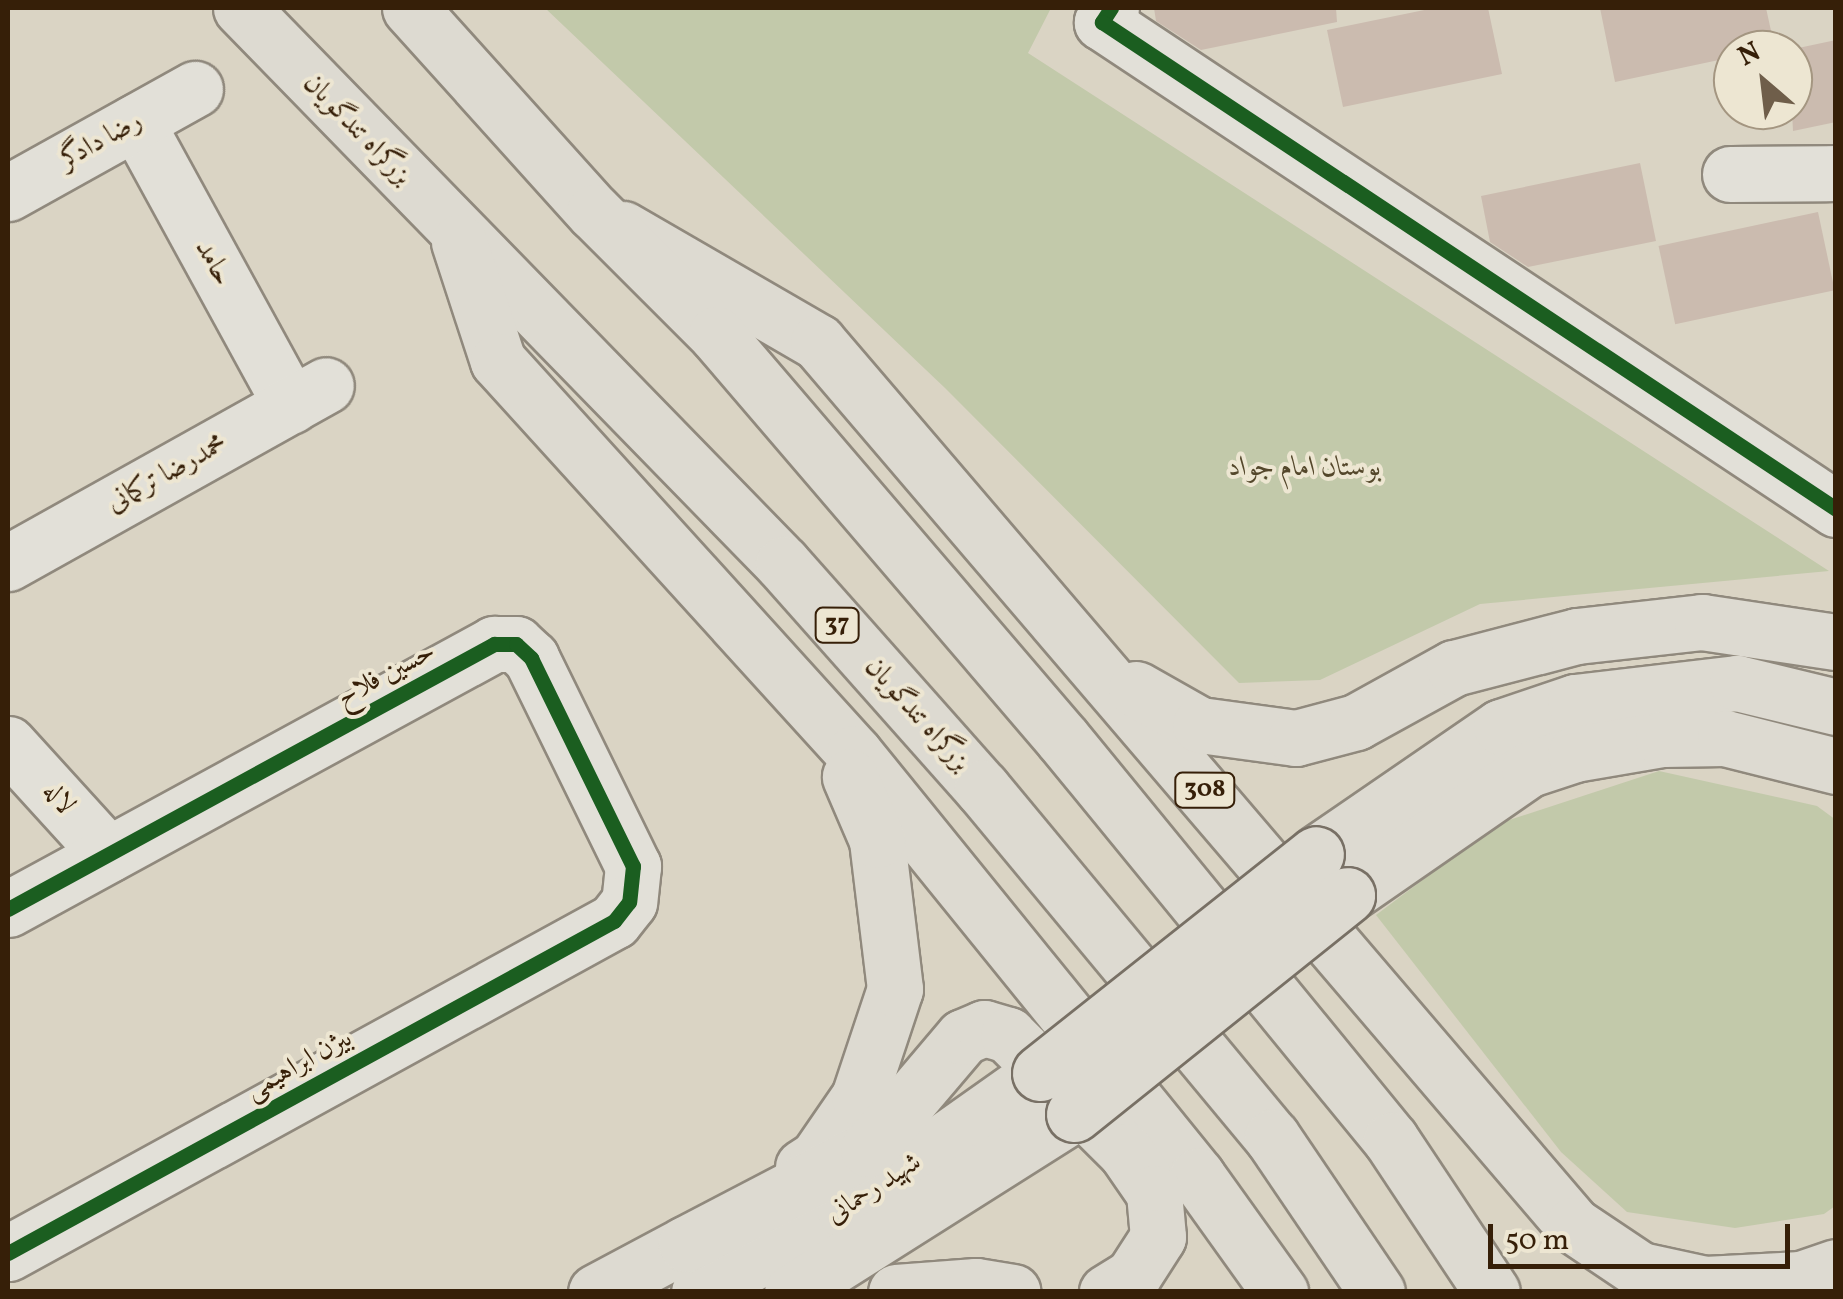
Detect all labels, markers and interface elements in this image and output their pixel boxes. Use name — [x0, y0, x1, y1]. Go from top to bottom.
north arrow — [1713, 30, 1813, 130]
text: N — [1731, 33, 1768, 77]
street label: بزرگراه تندگویان — [295, 67, 419, 193]
street label: رضا دادگر — [54, 105, 148, 177]
street label: حامد — [187, 234, 239, 292]
street label: محمدرضا ترکمانی — [101, 427, 233, 521]
park label: بوستان امام جواد — [1229, 451, 1381, 485]
road number: 37 — [814, 605, 860, 645]
street label: حسین فلاح — [331, 635, 441, 715]
street label: بزرگراه تندگویان — [857, 651, 977, 779]
road number: 308 — [1172, 770, 1238, 810]
street label: لاله — [34, 775, 82, 823]
street label: بیژن ابراهیمی — [240, 1022, 358, 1108]
street label: شهید رحمانی — [820, 1146, 928, 1232]
scale bar — [1493, 1204, 1796, 1266]
text: 50 m — [1505, 1220, 1569, 1262]

